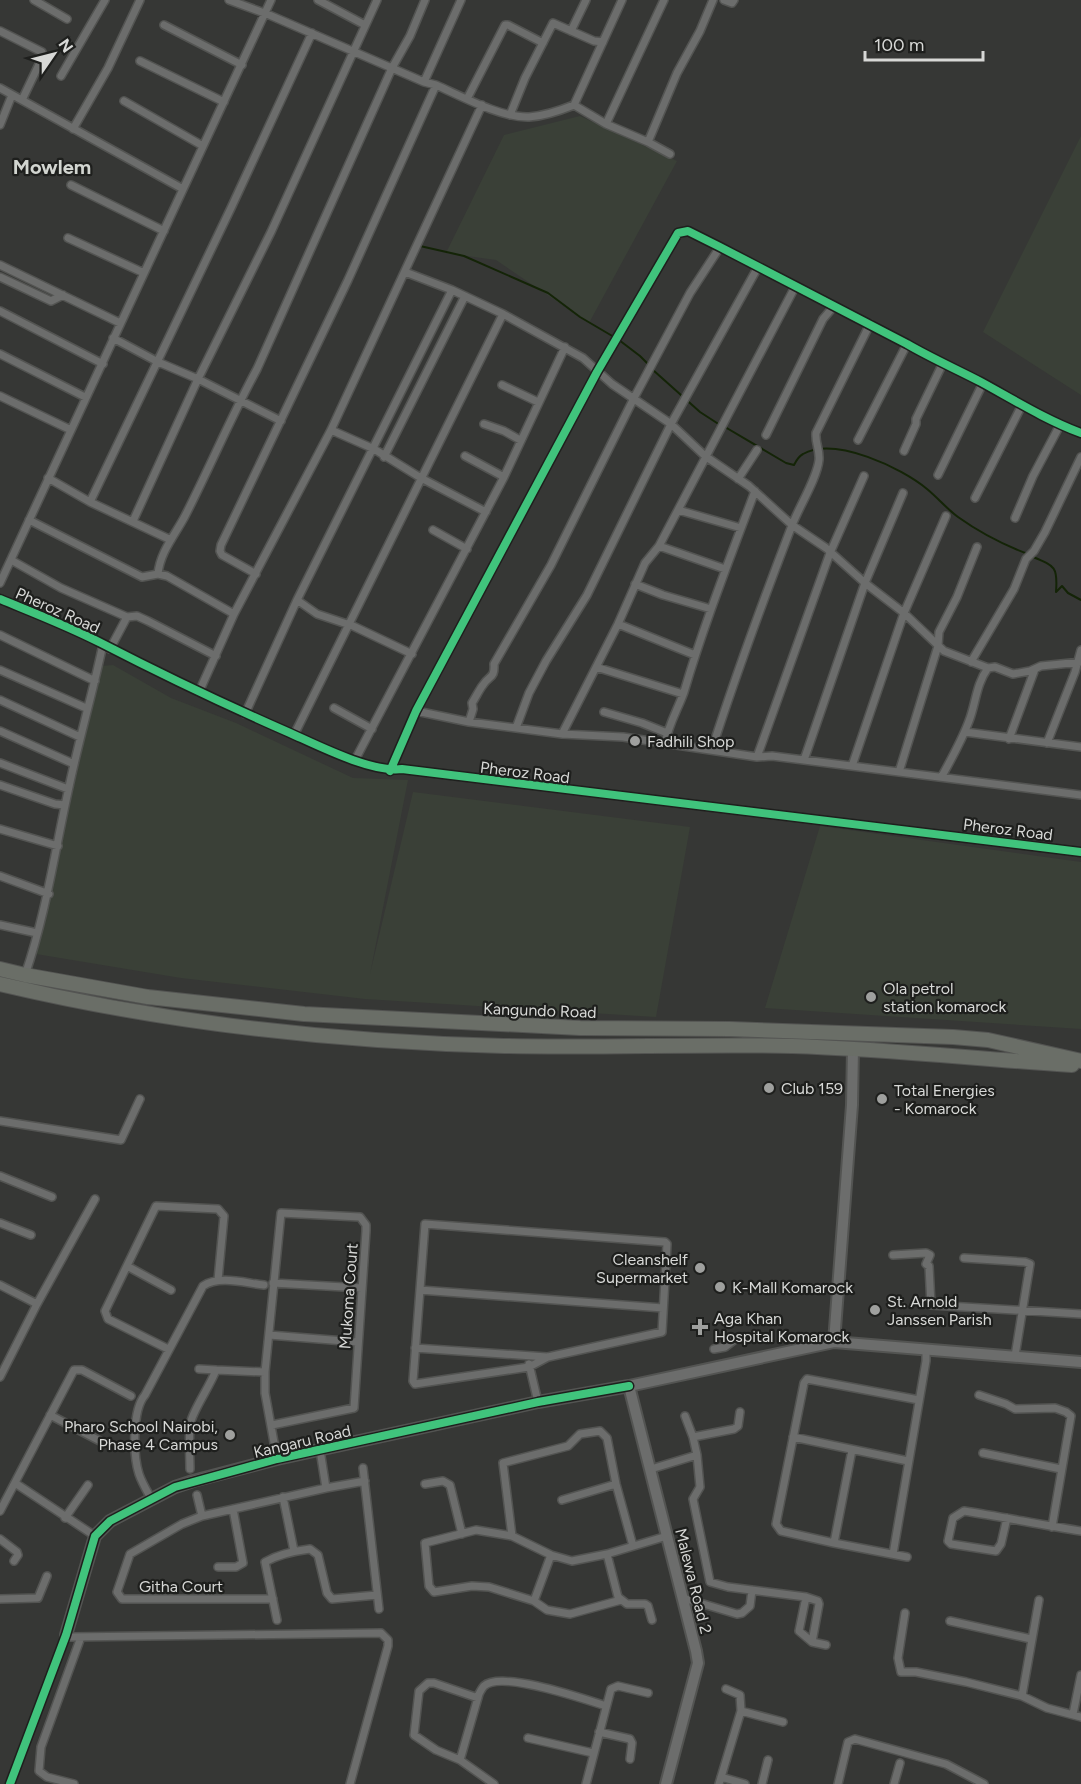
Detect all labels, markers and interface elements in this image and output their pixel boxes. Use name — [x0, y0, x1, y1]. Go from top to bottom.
north arrow — [24, 24, 84, 84]
scale bar — [865, 24, 984, 62]
text: 100 m — [874, 34, 924, 56]
text: N — [55, 35, 77, 56]
district label: Mowlem — [13, 155, 91, 179]
street label: Pheroz Road — [13, 583, 103, 637]
place label: Fadhili Shop — [647, 732, 734, 751]
marker: Fadhili Shop — [628, 734, 642, 748]
street label: Pheroz Road — [479, 758, 571, 787]
street label: Pheroz Road — [962, 815, 1054, 844]
place label: Ola petrol station komarock — [883, 979, 1007, 1016]
marker: Ola petrol station komarock — [864, 990, 878, 1004]
street label: Kangundo Road — [483, 999, 597, 1022]
place label: Club 159 — [781, 1079, 843, 1098]
marker: Club 159 — [762, 1081, 776, 1095]
place label: Total Energies - Komarock — [894, 1081, 995, 1118]
marker: Total Energies - Komarock — [875, 1092, 889, 1106]
street label: Mukoma Court — [335, 1242, 362, 1350]
place label: Cleanshelf Supermarket — [596, 1250, 688, 1287]
marker: Cleanshelf Supermarket — [693, 1261, 707, 1275]
place label: K-Mall Komarock — [732, 1278, 853, 1297]
marker: K-Mall Komarock — [713, 1280, 727, 1294]
place label: St. Arnold Janssen Parish — [887, 1292, 992, 1329]
marker: St. Arnold Janssen Parish — [868, 1303, 882, 1317]
place label: Aga Khan Hospital Komarock — [714, 1309, 850, 1346]
marker: Aga Khan Hospital Komarock — [691, 1318, 709, 1336]
place label: Pharo School Nairobi, Phase 4 Campus — [64, 1417, 218, 1454]
street label: Kangaru Road — [252, 1421, 353, 1462]
marker: Pharo School Nairobi, Phase 4 Campus — [223, 1428, 237, 1442]
street label: Malewa Road 2 — [671, 1526, 716, 1636]
street label: Githa Court — [139, 1577, 223, 1596]

